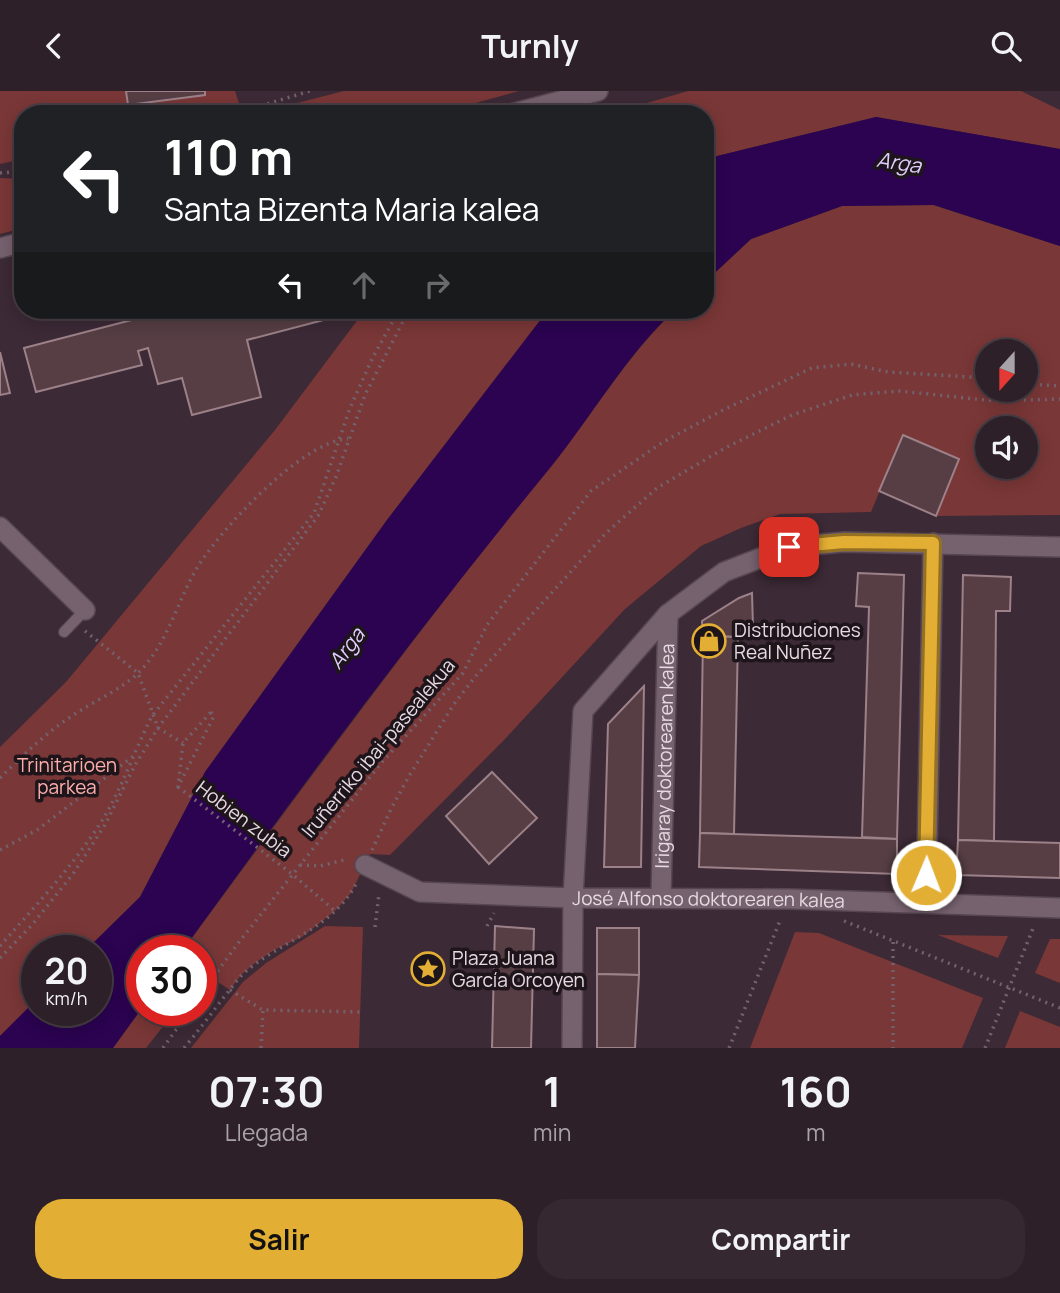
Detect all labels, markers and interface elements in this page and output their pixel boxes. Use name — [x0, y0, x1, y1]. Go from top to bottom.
text: Turnly — [481, 24, 579, 68]
icon: back — [35, 27, 73, 65]
icon: search — [987, 27, 1025, 65]
text: 110 m — [164, 123, 293, 190]
icon: left — [49, 133, 140, 224]
water label: Arga — [875, 145, 925, 180]
text: Santa Bizenta Maria kalea — [164, 187, 540, 231]
icon: left — [272, 266, 310, 304]
icon: ahead — [345, 266, 383, 304]
icon: right — [418, 266, 456, 304]
north arrow — [975, 339, 1038, 403]
map controls — [975, 339, 1038, 479]
button: sound — [975, 416, 1038, 479]
pin — [759, 517, 819, 577]
icon: arrive — [770, 528, 808, 566]
place label: Distribuciones Real Nuñez — [734, 617, 861, 665]
water label: Arga — [321, 621, 371, 674]
shop icon: Distribuciones Real Nuñez — [690, 622, 728, 660]
street label: Irigaray doktorearen kalea — [649, 643, 680, 869]
street label: Iruñerriko ibai-pasealekua — [295, 653, 461, 843]
park label: Trinitarioen parkea — [17, 752, 117, 800]
street label: Hobien zubia — [191, 774, 297, 864]
position arrow — [889, 838, 963, 912]
street label: José Alfonso doktorearen kalea — [572, 885, 845, 914]
speed limit sign: 30 — [126, 935, 217, 1026]
place label: Plaza Juana García Orcoyen — [452, 945, 585, 993]
text: 20 — [45, 947, 88, 995]
place icon: Plaza Juana García Orcoyen — [409, 950, 447, 988]
text: km/h — [46, 986, 87, 1010]
text: 07:30 — [208, 1062, 325, 1120]
text: 1 — [543, 1062, 561, 1120]
text: 160 — [780, 1062, 852, 1120]
text: Llegada — [225, 1116, 308, 1148]
text: min — [533, 1116, 571, 1148]
text: m — [806, 1116, 825, 1148]
button: Salir — [35, 1199, 523, 1279]
button: Compartir — [537, 1199, 1025, 1279]

